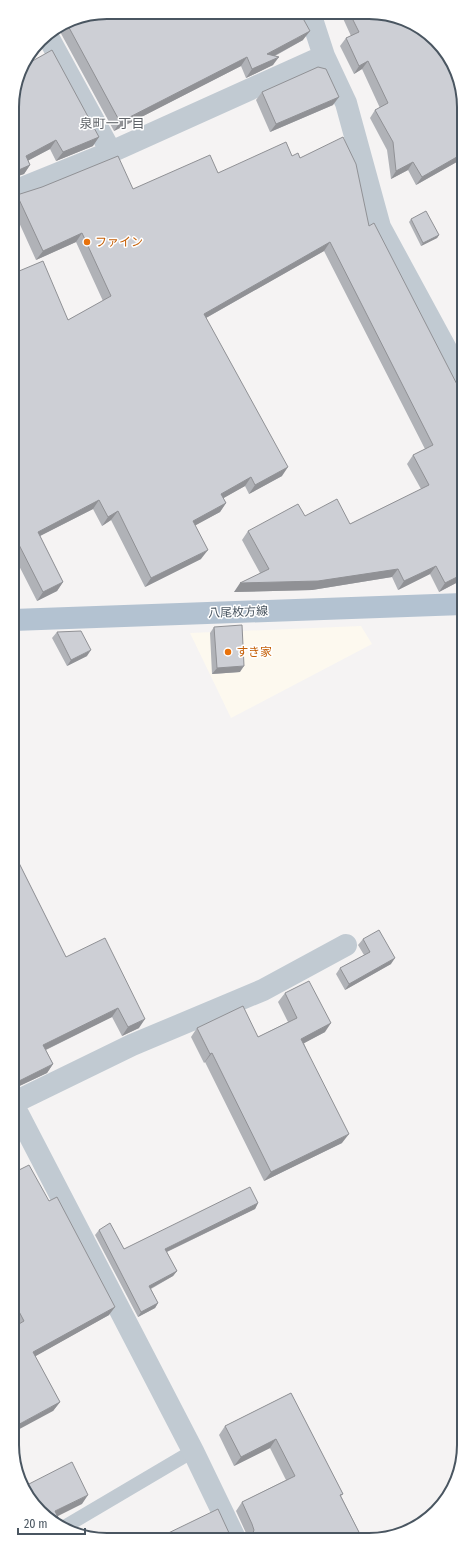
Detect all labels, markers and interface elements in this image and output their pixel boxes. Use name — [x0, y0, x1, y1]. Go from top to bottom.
district label: 泉町一丁目 — [79, 116, 145, 131]
place label: ファイン — [95, 235, 143, 249]
marker: ファイン — [82, 237, 92, 247]
street label: 八尾枚方線 — [208, 604, 268, 620]
place label: すき家 — [236, 645, 272, 659]
marker: すき家 — [223, 647, 233, 657]
scale bar — [18, 1510, 85, 1536]
text: 20 m — [24, 1517, 48, 1531]

